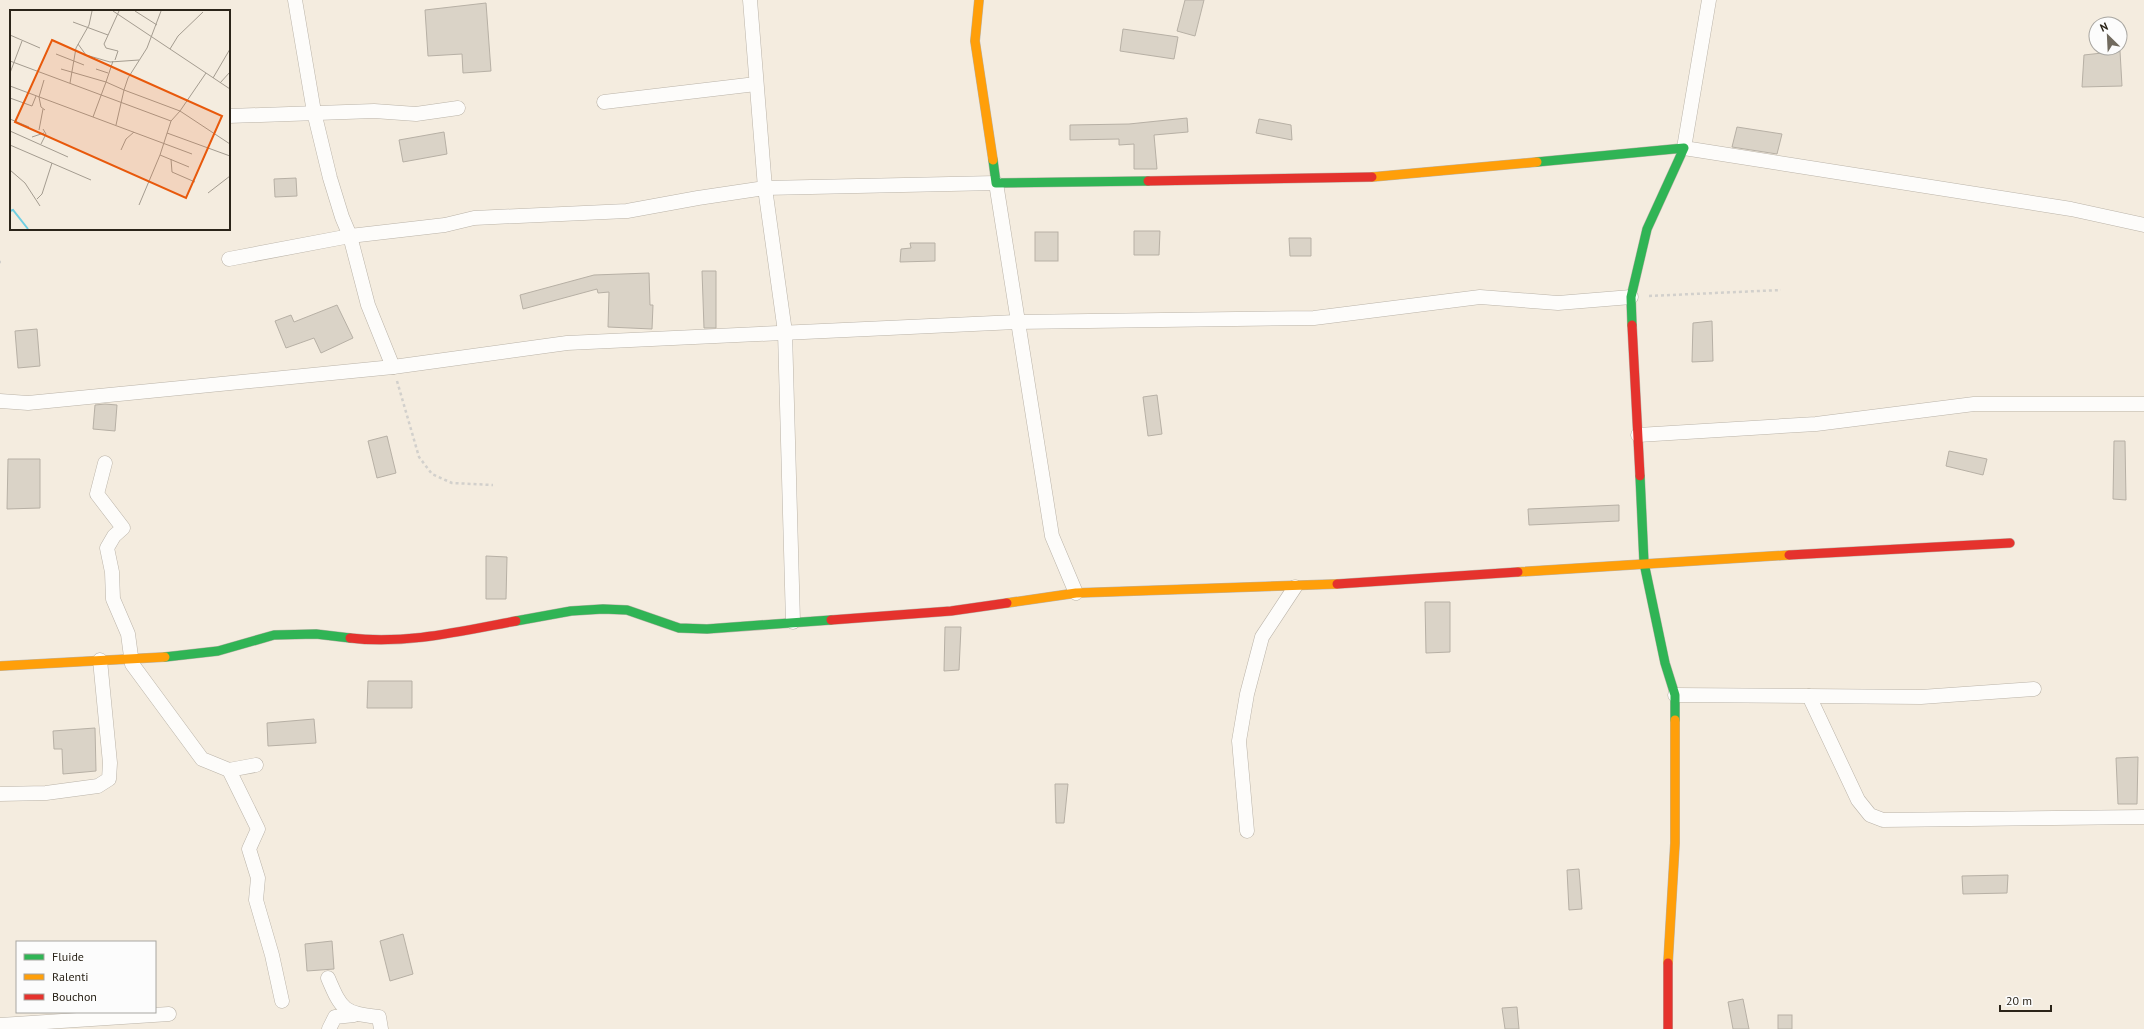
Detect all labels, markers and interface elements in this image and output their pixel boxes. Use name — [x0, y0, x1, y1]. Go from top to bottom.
inset map — [10, 10, 230, 230]
north arrow — [2088, 16, 2128, 56]
text: N — [2098, 19, 2110, 35]
legend — [16, 941, 156, 1013]
text: Fluide — [52, 949, 84, 964]
text: Ralenti — [52, 969, 88, 984]
scale bar — [2000, 987, 2051, 1013]
text: Bouchon — [52, 989, 97, 1004]
text: 20 m — [2006, 993, 2032, 1008]

